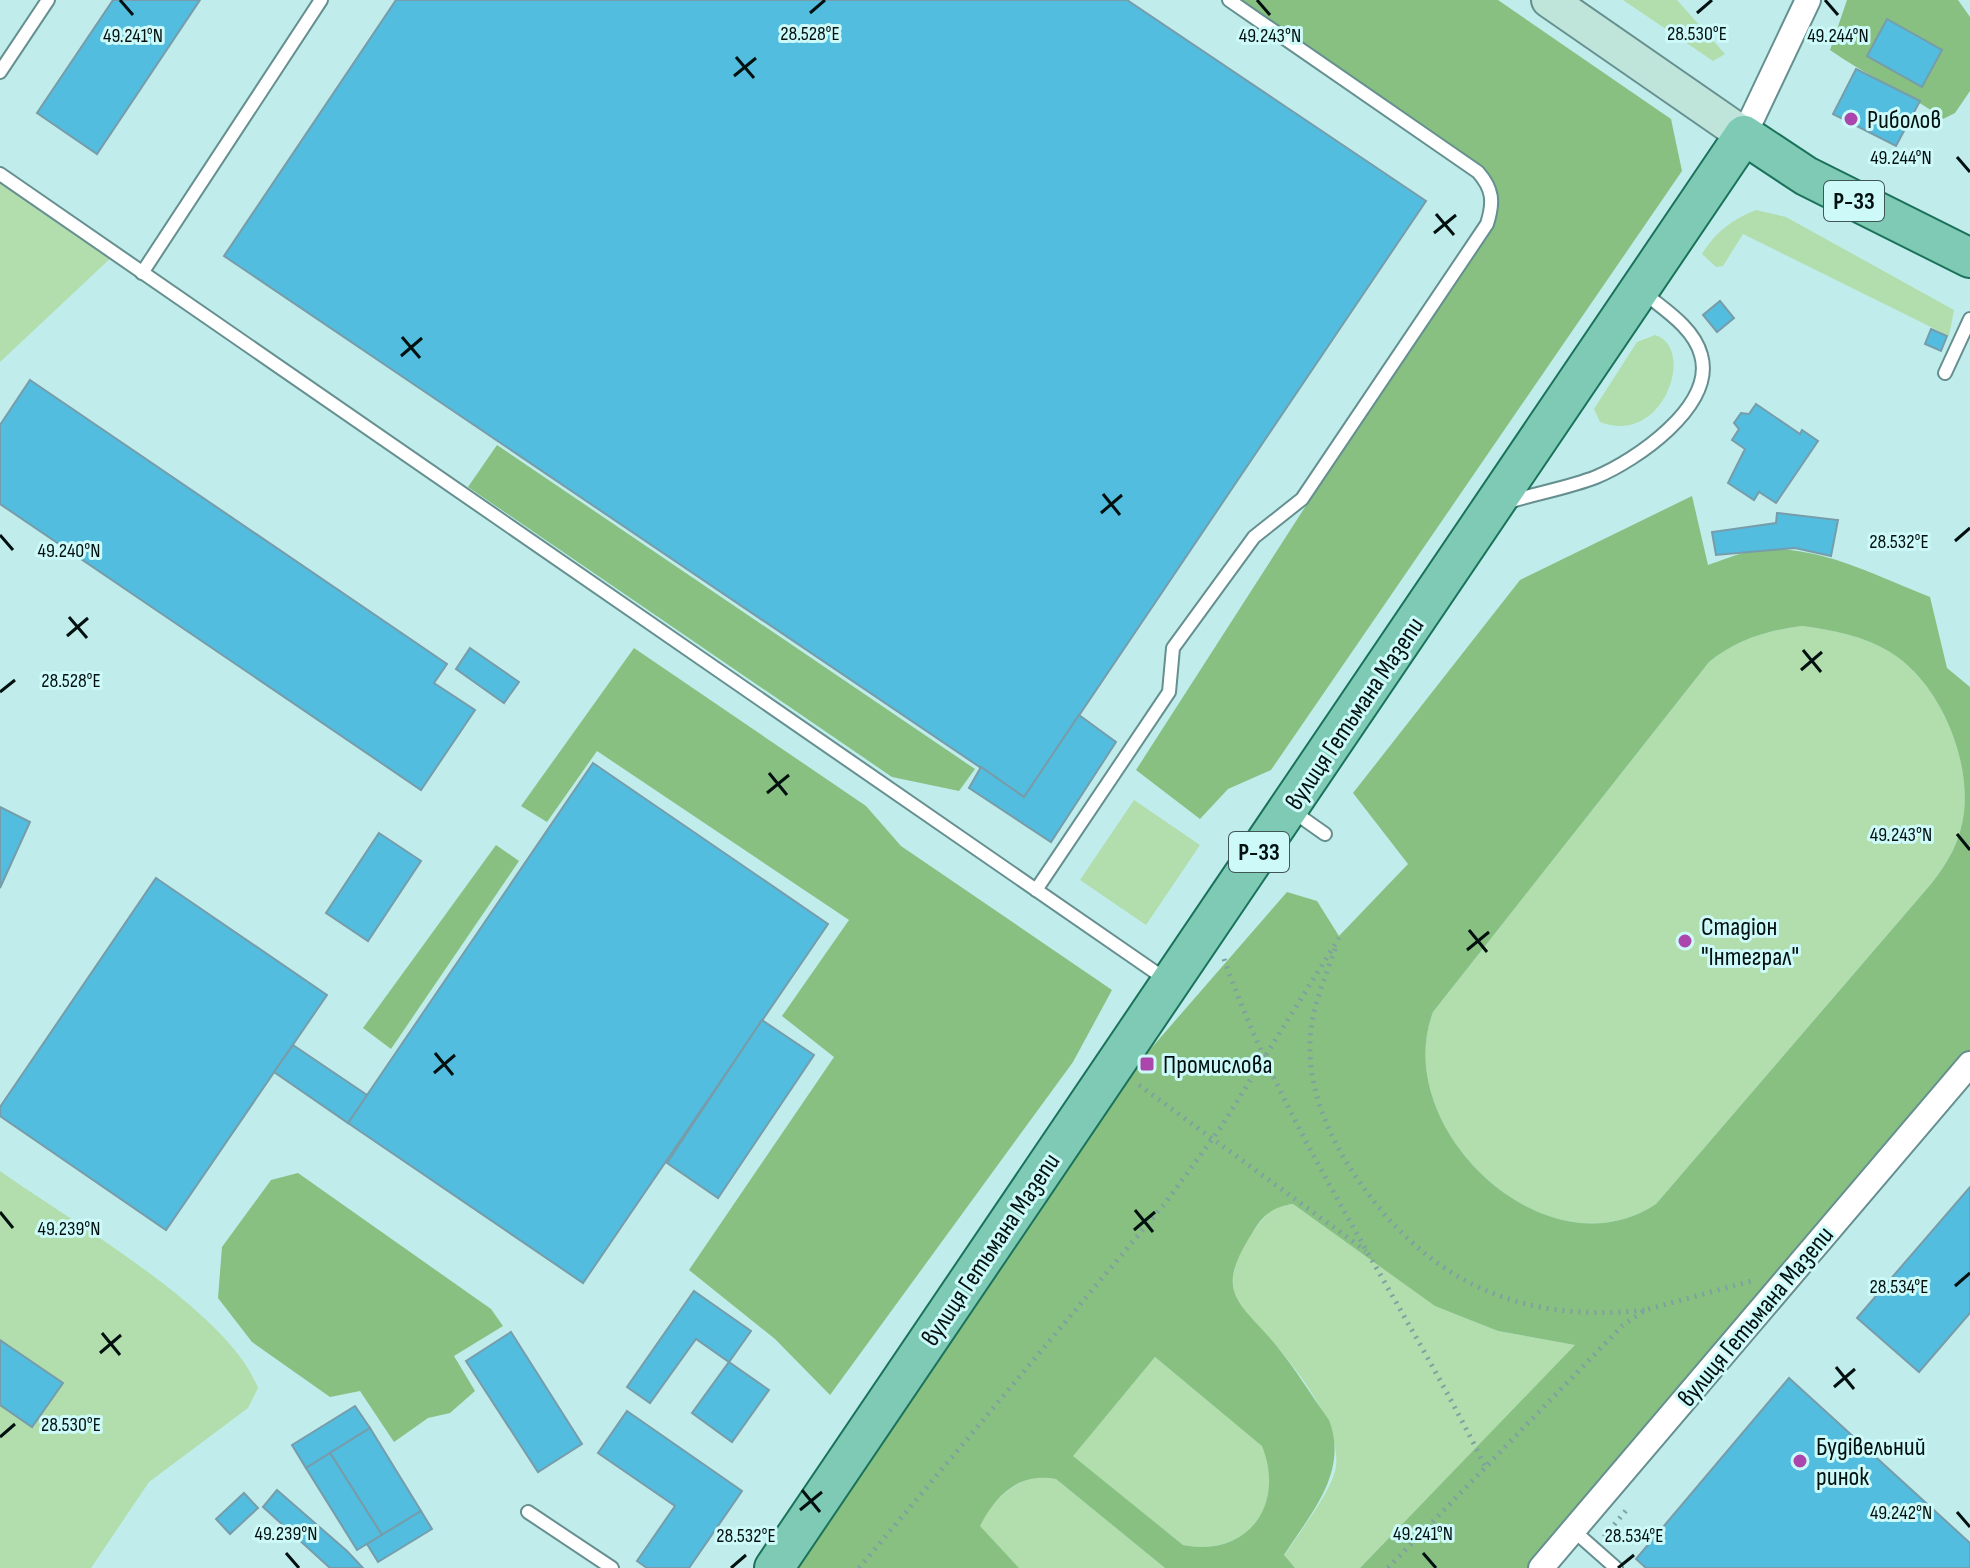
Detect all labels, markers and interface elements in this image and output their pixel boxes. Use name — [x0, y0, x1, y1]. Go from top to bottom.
text: 28.528°E — [780, 22, 840, 46]
text: 28.530°E — [1667, 22, 1727, 46]
text: 49.241°N — [103, 24, 163, 48]
text: 49.243°N — [1239, 24, 1301, 48]
text: 49.244°N — [1807, 24, 1869, 48]
place label: Риболов — [1867, 105, 1941, 136]
marker: Риболов — [1842, 110, 1860, 128]
text: 49.244°N — [1870, 146, 1932, 170]
road number: Р-33 — [1824, 181, 1884, 221]
text: 28.532°E — [1869, 530, 1929, 554]
text: 49.240°N — [38, 539, 100, 563]
street label: вулиця Гетьмана Мазепи — [1279, 612, 1431, 816]
text: 28.528°E — [41, 669, 101, 693]
text: 49.243°N — [1870, 823, 1932, 847]
road number: Р-33 — [1229, 832, 1289, 872]
place label: Стадіон "Інтеграл" — [1701, 912, 1799, 973]
marker: Стадіон "Інтеграл" — [1676, 932, 1694, 950]
place label: Промислова — [1163, 1050, 1273, 1081]
marker: Промислова — [1138, 1055, 1156, 1073]
street label: вулиця Гетьмана Мазепи — [915, 1148, 1067, 1352]
text: 49.239°N — [38, 1217, 100, 1241]
street label: вулиця Гетьмана Мазепи — [1672, 1220, 1841, 1413]
text: 28.534°E — [1870, 1275, 1928, 1299]
text: 28.530°E — [41, 1413, 101, 1437]
place label: Будівельний ринок — [1816, 1432, 1926, 1493]
marker: Будівельний ринок — [1791, 1452, 1809, 1470]
text: 49.242°N — [1870, 1501, 1932, 1525]
text: 49.239°N — [255, 1522, 317, 1546]
text: 49.241°N — [1393, 1522, 1453, 1546]
text: 28.532°E — [716, 1524, 776, 1548]
text: 28.534°E — [1605, 1524, 1663, 1548]

